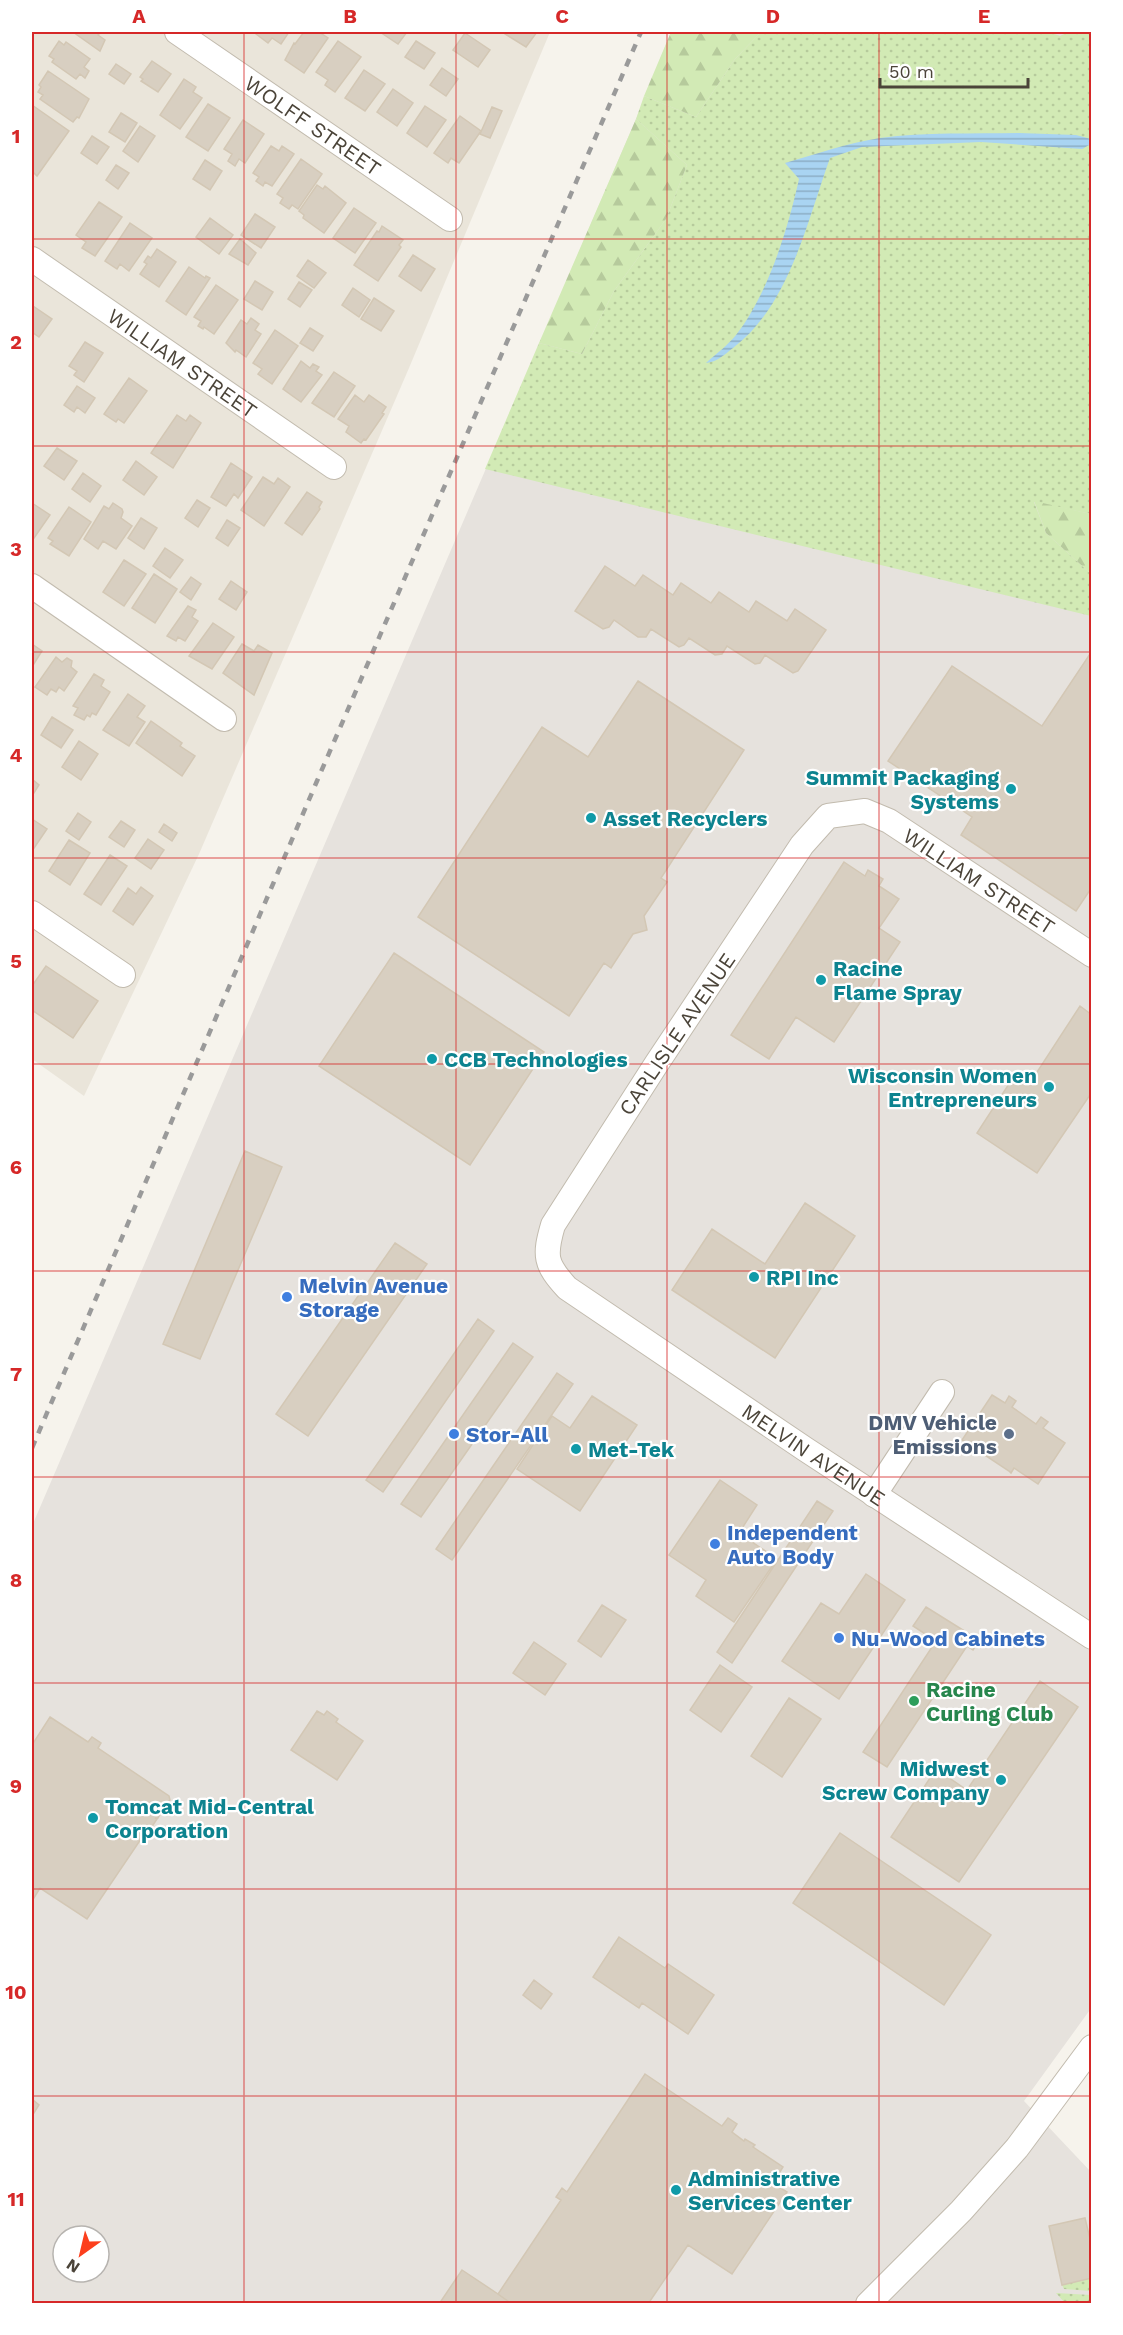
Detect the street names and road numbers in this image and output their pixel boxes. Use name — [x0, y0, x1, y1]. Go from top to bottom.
street label: WOLFF STREET — [240, 70, 386, 181]
street label: WILLIAM STREET — [103, 303, 262, 423]
street label: WILLIAM STREET — [899, 823, 1060, 939]
street label: CARLISLE AVENUE — [614, 948, 740, 1120]
street label: MELVIN AVENUE — [738, 1398, 890, 1511]

